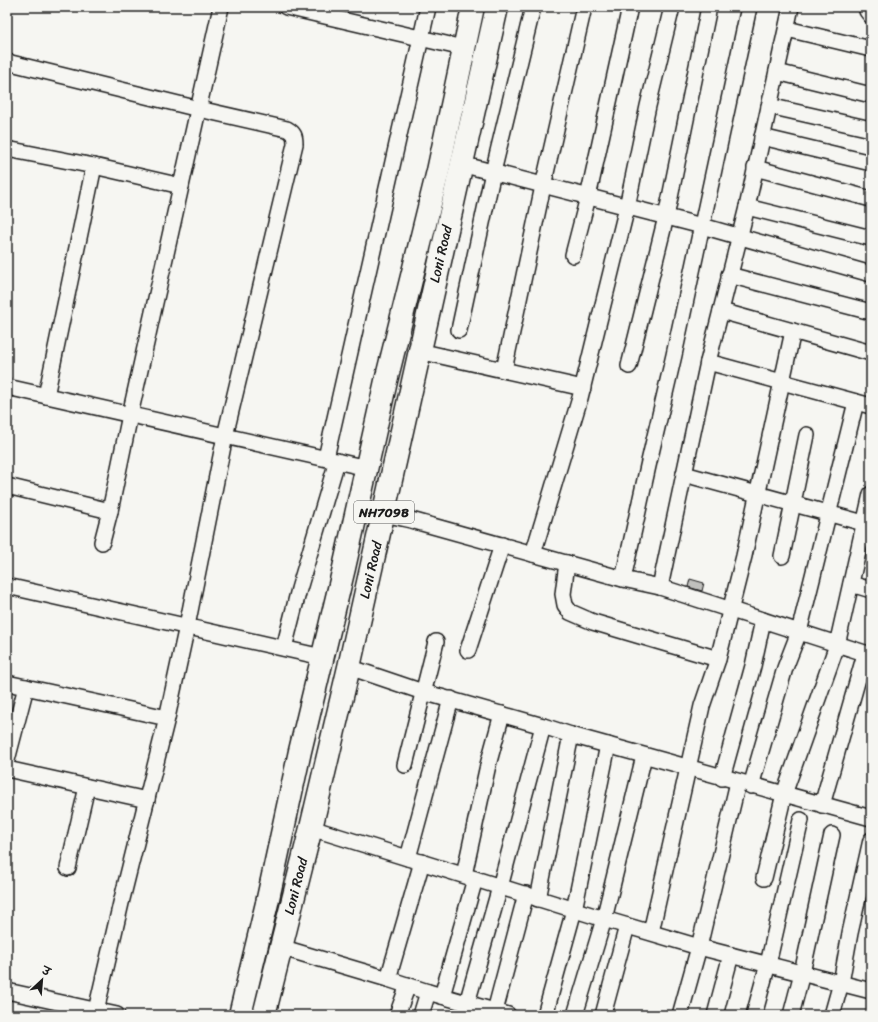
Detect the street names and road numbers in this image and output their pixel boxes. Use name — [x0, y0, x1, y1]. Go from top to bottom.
street label: Loni Road — [422, 221, 460, 285]
road number: NH709B — [354, 501, 414, 523]
street label: Loni Road — [352, 537, 390, 601]
street label: Loni Road — [277, 853, 316, 917]

